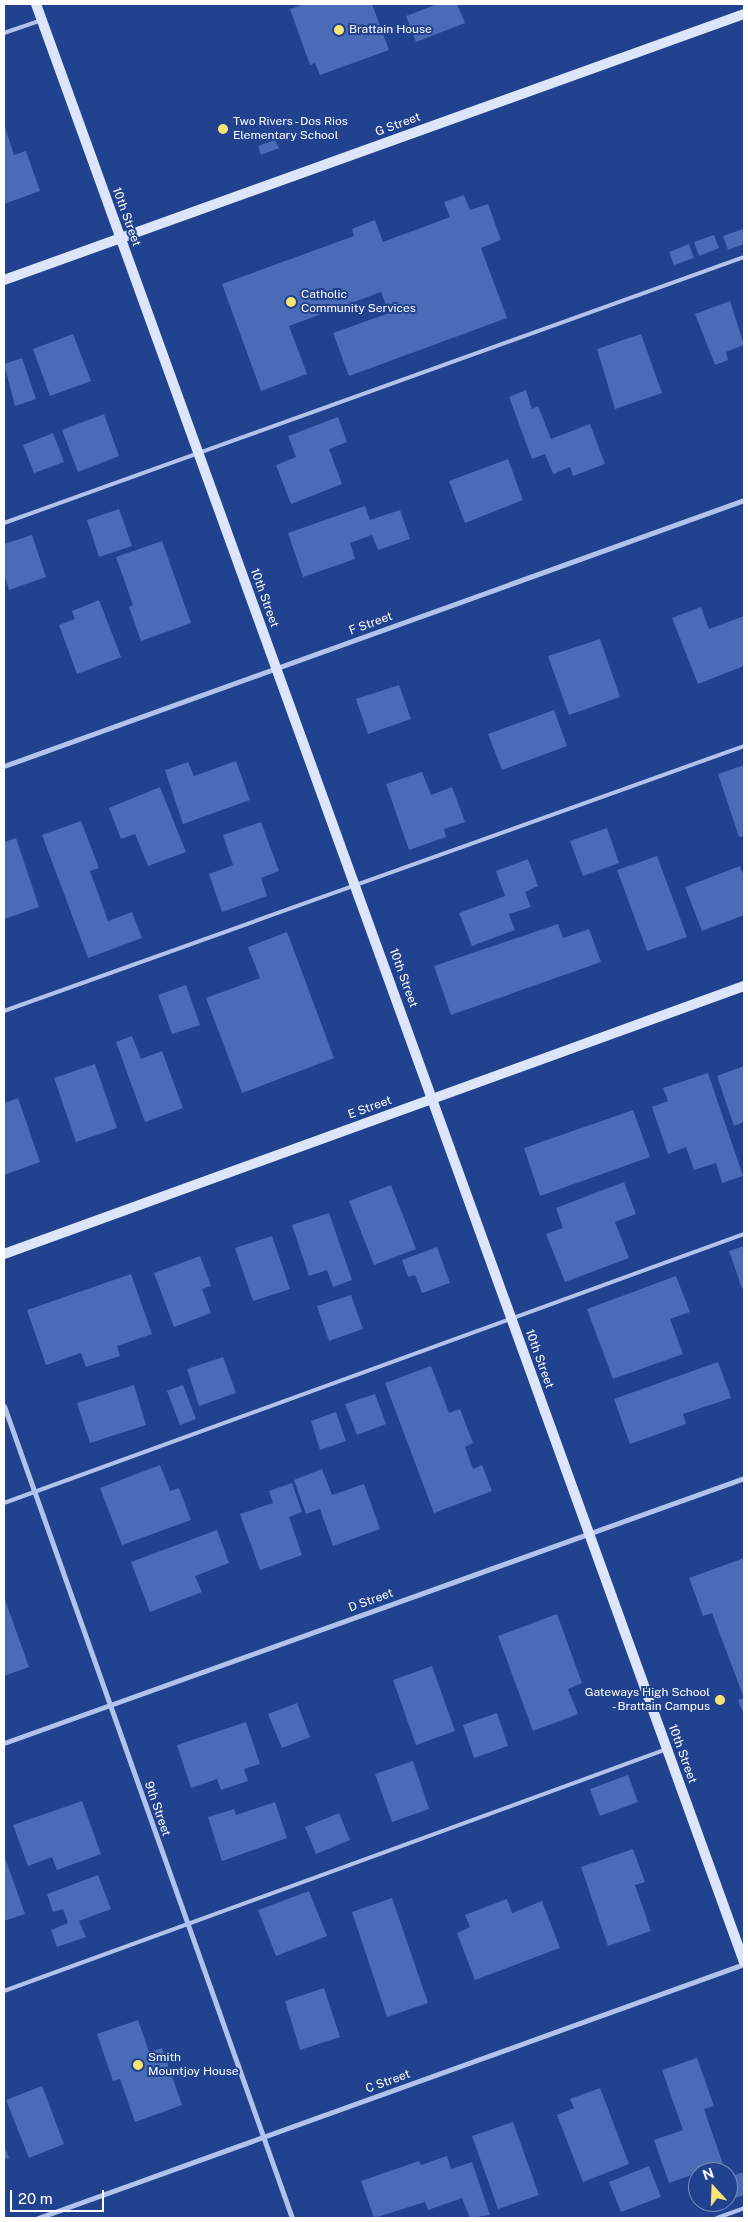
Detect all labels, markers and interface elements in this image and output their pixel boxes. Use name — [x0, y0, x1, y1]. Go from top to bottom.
place label: Brattain House — [349, 23, 432, 37]
marker: Brattain House — [333, 24, 345, 36]
street label: G Street — [374, 110, 422, 140]
place label: Two Rivers - Dos Rios Elementary School — [233, 115, 351, 143]
marker: Two Rivers - Dos Rios Elementary School — [217, 123, 229, 135]
street label: 10th Street — [109, 186, 143, 248]
place label: Catholic Community Services — [301, 288, 416, 316]
marker: Catholic Community Services — [285, 296, 297, 308]
street label: 10th Street — [247, 567, 281, 629]
street label: F Street — [347, 610, 395, 638]
street label: 10th Street — [386, 947, 420, 1009]
street label: E Street — [346, 1093, 394, 1123]
street label: 10th Street — [522, 1328, 556, 1390]
street label: D Street — [347, 1586, 395, 1616]
place label: Gateways High School - Brattain Campus — [585, 1686, 710, 1714]
marker: Gateways High School - Brattain Campus — [714, 1694, 726, 1706]
street label: 10th Street — [665, 1723, 699, 1785]
street label: 9th Street — [141, 1780, 173, 1838]
place label: Smith Mountjoy House — [148, 2051, 239, 2079]
marker: Smith Mountjoy House — [132, 2059, 144, 2071]
street label: C Street — [364, 2067, 412, 2097]
north arrow — [688, 2162, 738, 2212]
text: N — [700, 2164, 716, 2183]
scale bar — [12, 2180, 106, 2212]
text: 20 m — [18, 2190, 53, 2207]

